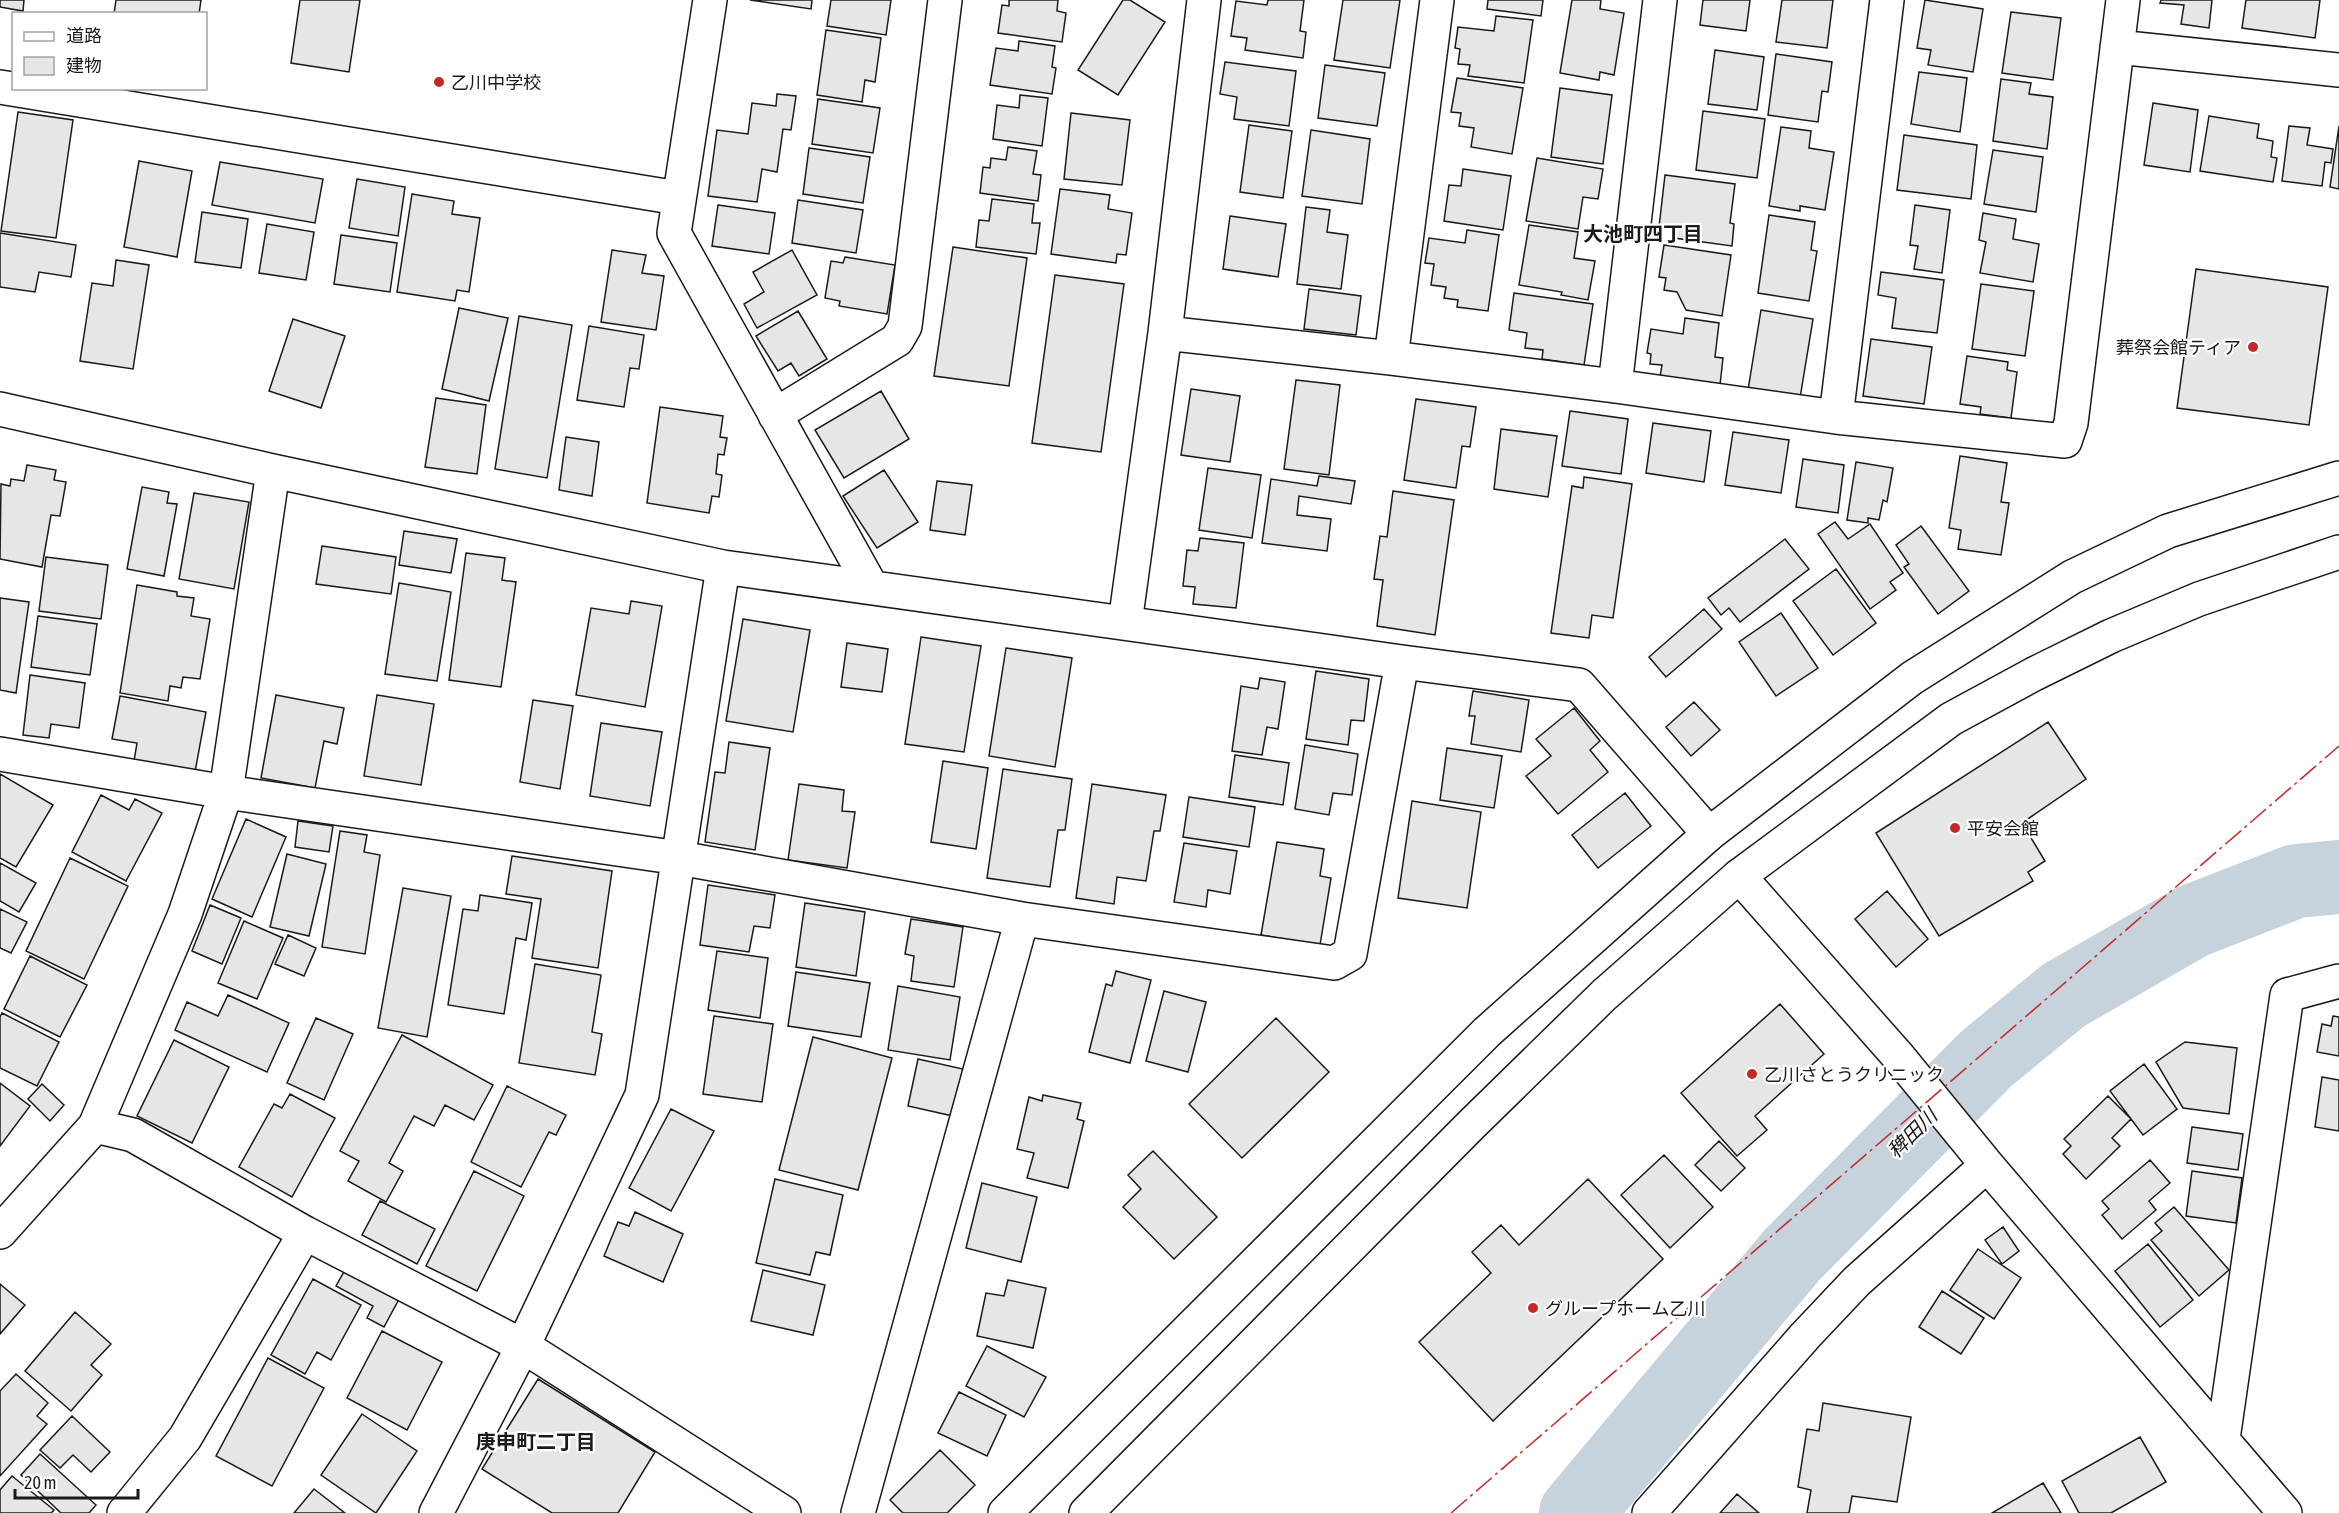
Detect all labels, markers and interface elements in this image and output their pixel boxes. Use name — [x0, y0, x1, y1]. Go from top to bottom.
legend — [12, 12, 207, 90]
text: 道路 — [66, 25, 102, 46]
text: 建物 — [66, 55, 102, 76]
place label: 乙川中学校 — [451, 72, 541, 93]
marker: 乙川中学校 — [432, 75, 446, 89]
district label: 大池町四丁目 — [1583, 222, 1703, 245]
place label: 葬祭会館ティア — [2116, 337, 2241, 358]
marker: 葬祭会館ティア — [2246, 340, 2260, 354]
place label: 平安会館 — [1967, 818, 2039, 839]
marker: 平安会館 — [1948, 821, 1962, 835]
place label: 乙川さとうクリニック — [1764, 1064, 1944, 1085]
marker: 乙川さとうクリニック — [1745, 1067, 1759, 1081]
water label: 稗田川 — [1883, 1102, 1943, 1162]
place label: グループホーム乙川 — [1545, 1298, 1705, 1319]
marker: グループホーム乙川 — [1526, 1301, 1540, 1315]
district label: 庚申町二丁目 — [476, 1430, 596, 1453]
scale bar — [15, 1462, 138, 1500]
text: 20 m — [24, 1472, 56, 1493]

